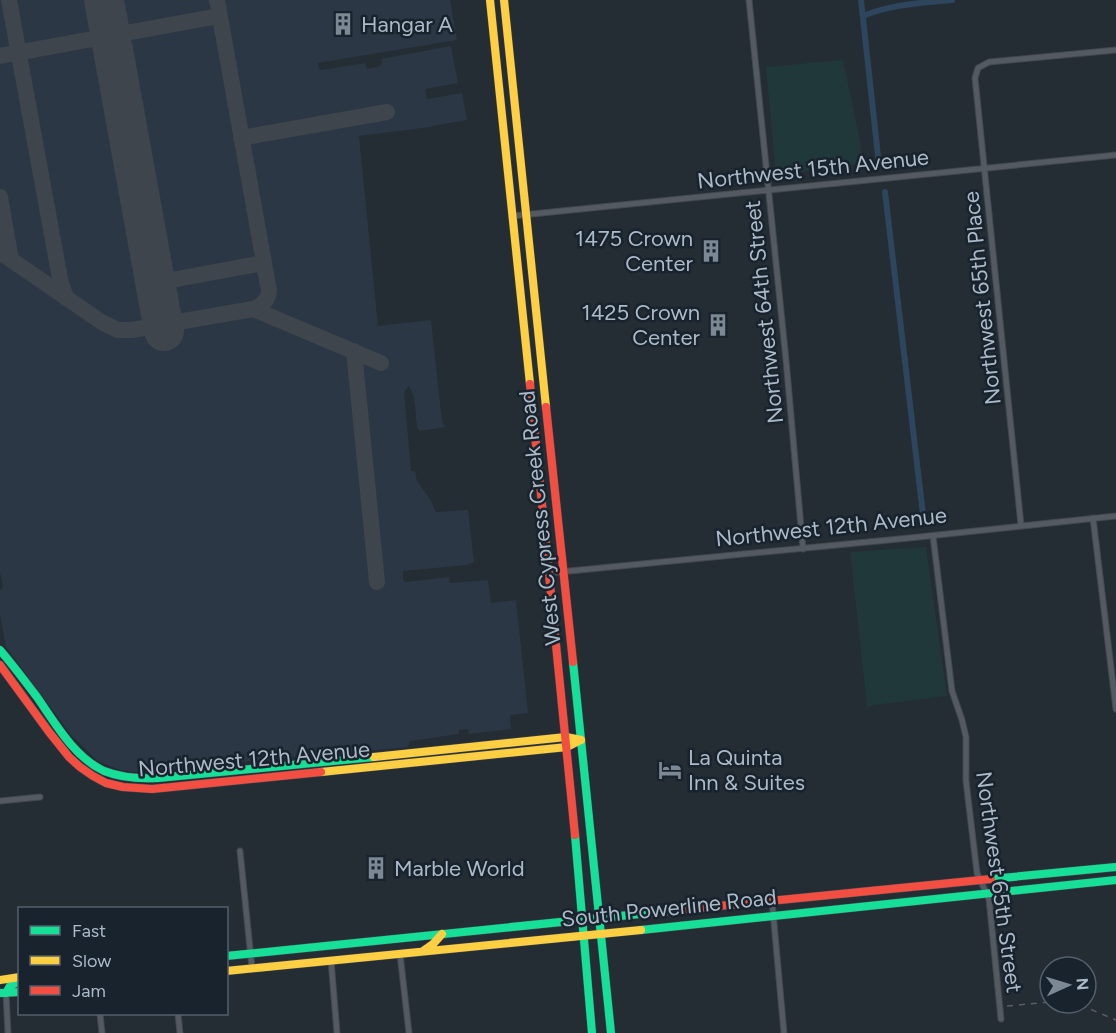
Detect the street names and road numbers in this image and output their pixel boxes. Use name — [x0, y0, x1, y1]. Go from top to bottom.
street label: Northwest 15th Avenue — [696, 143, 930, 195]
street label: Northwest 65th Place — [957, 190, 1007, 406]
street label: Northwest 64th Street — [739, 199, 789, 425]
street label: West Cypress Creek Road — [513, 389, 567, 647]
street label: Northwest 12th Avenue — [714, 501, 948, 553]
street label: Northwest 12th Avenue — [137, 735, 371, 783]
street label: Northwest 65th Street — [970, 770, 1028, 994]
street label: South Powerline Road — [560, 883, 778, 933]

